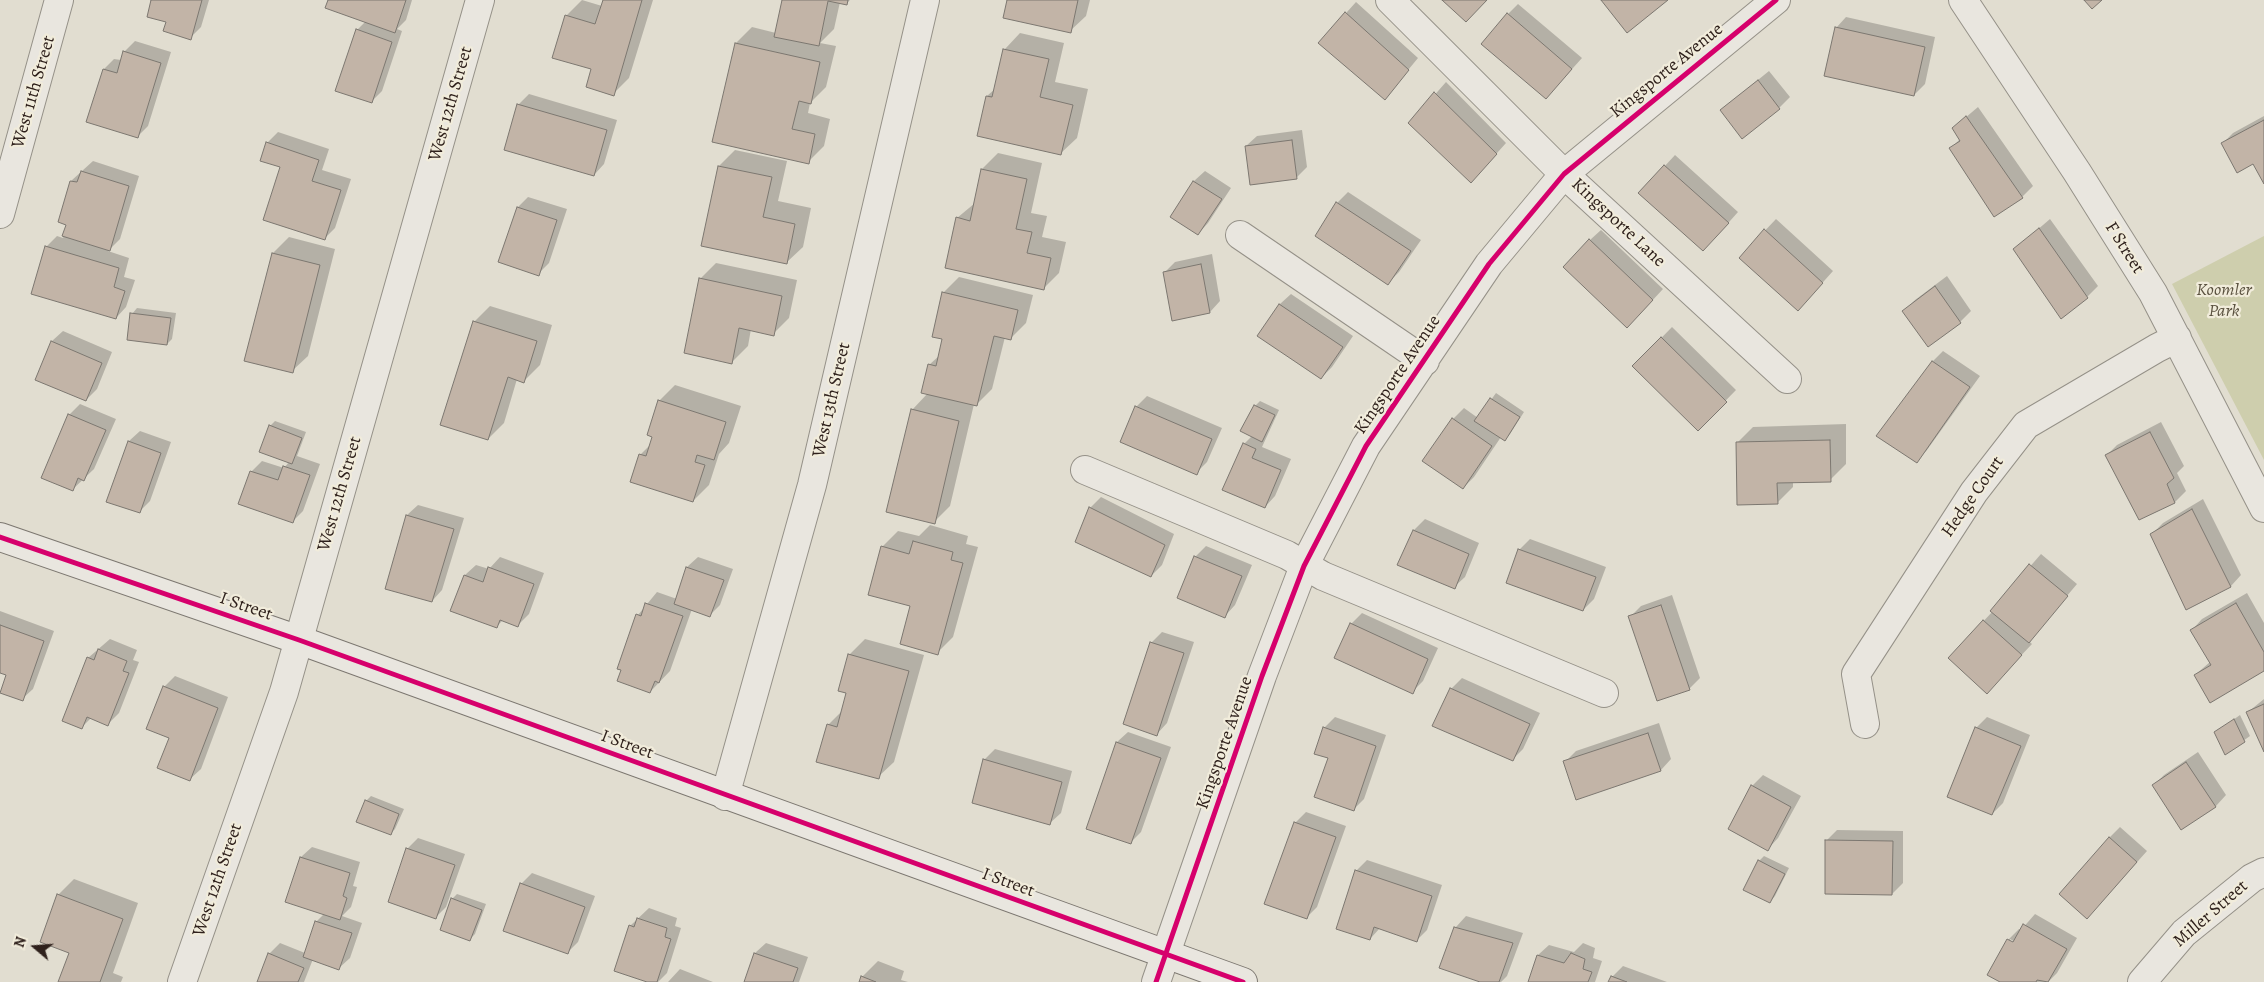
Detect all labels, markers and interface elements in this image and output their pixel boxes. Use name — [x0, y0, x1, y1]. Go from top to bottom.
street label: Kingsporte Avenue — [1606, 19, 1728, 123]
street label: West 11th Street — [8, 33, 60, 151]
street label: West 12th Street — [424, 44, 478, 164]
street label: Kingsporte Lane — [1566, 174, 1670, 272]
street label: F Street — [2100, 218, 2148, 278]
park label: Koomler Park — [2196, 280, 2252, 322]
street label: Kingsporte Avenue — [1350, 311, 1446, 439]
street label: West 13th Street — [808, 340, 856, 460]
street label: West 12th Street — [313, 434, 367, 554]
street label: Hedge Court — [1937, 452, 2009, 542]
street label: I Street — [217, 588, 275, 626]
street label: Kingsporte Avenue — [1192, 674, 1258, 812]
street label: I Street — [598, 726, 656, 764]
street label: West 12th Street — [189, 821, 247, 939]
street label: I Street — [979, 864, 1037, 902]
street label: Miller Street — [2169, 876, 2253, 952]
north arrow — [10, 922, 60, 972]
text: N — [10, 934, 31, 950]

